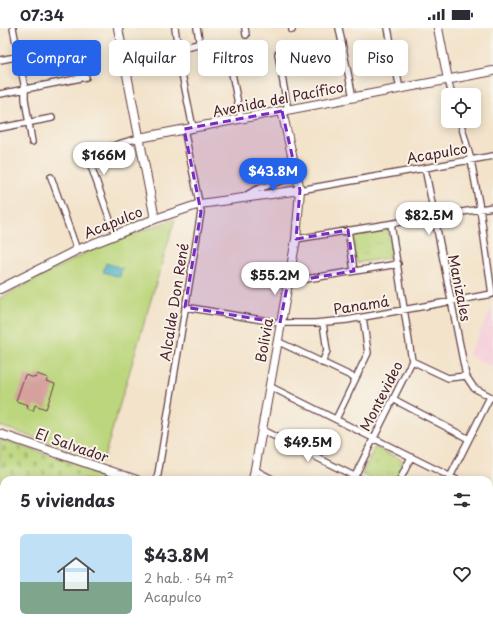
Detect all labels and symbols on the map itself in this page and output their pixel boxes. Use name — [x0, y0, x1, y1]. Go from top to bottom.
street label: Avenida del Pacífico — [211, 76, 345, 122]
street label: Acapulco — [405, 137, 470, 169]
pin: $166M — [76, 142, 132, 176]
pin: $43.8M — [240, 158, 306, 192]
street label: Acapulco — [80, 201, 146, 243]
pin: $82.5M — [396, 202, 462, 236]
street label: Alcalde Don René — [154, 241, 194, 363]
street label: Manizales — [443, 253, 477, 323]
pin: $55.2M — [242, 262, 308, 296]
street label: Panamá — [332, 290, 391, 320]
street label: Bolivia — [250, 316, 278, 364]
street label: Montevideo — [354, 357, 408, 435]
street label: El Salvador — [33, 423, 112, 468]
pin: $49.5M — [275, 429, 341, 463]

